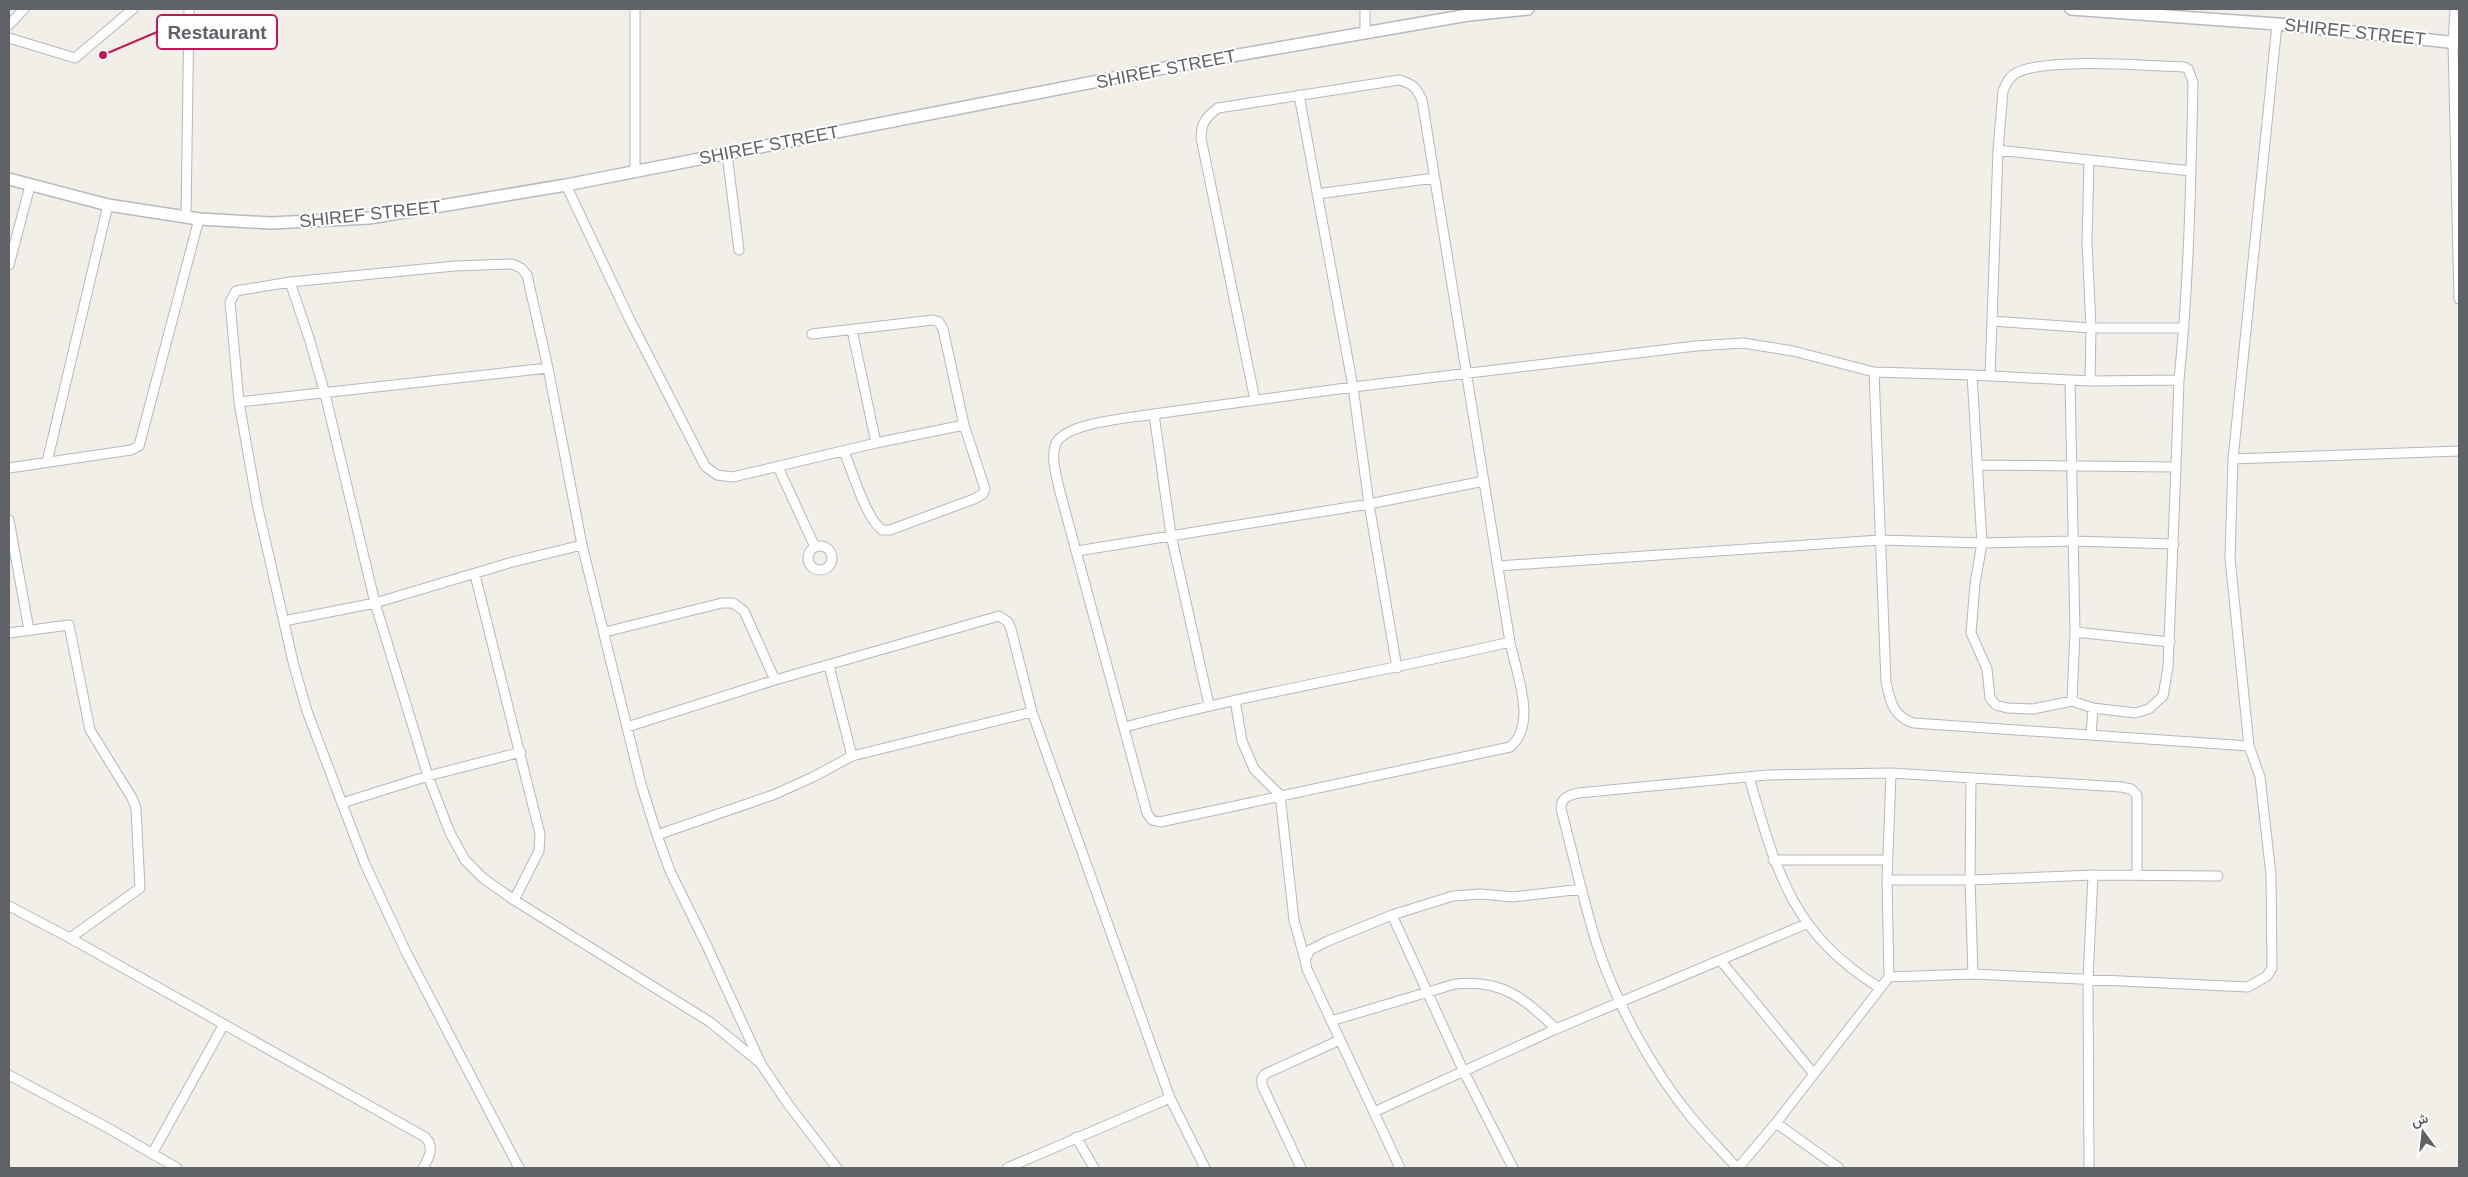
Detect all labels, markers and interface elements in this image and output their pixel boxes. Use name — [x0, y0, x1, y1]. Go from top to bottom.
callout: Restaurant — [157, 15, 277, 49]
street label: SHIREF STREET — [2283, 15, 2427, 49]
text: Restaurant — [167, 22, 267, 43]
street label: SHIREF STREET — [1094, 46, 1238, 92]
street label: SHIREF STREET — [697, 122, 841, 168]
street label: SHIREF STREET — [298, 197, 442, 231]
north arrow — [2398, 1107, 2448, 1157]
text: ش — [2409, 1109, 2430, 1130]

